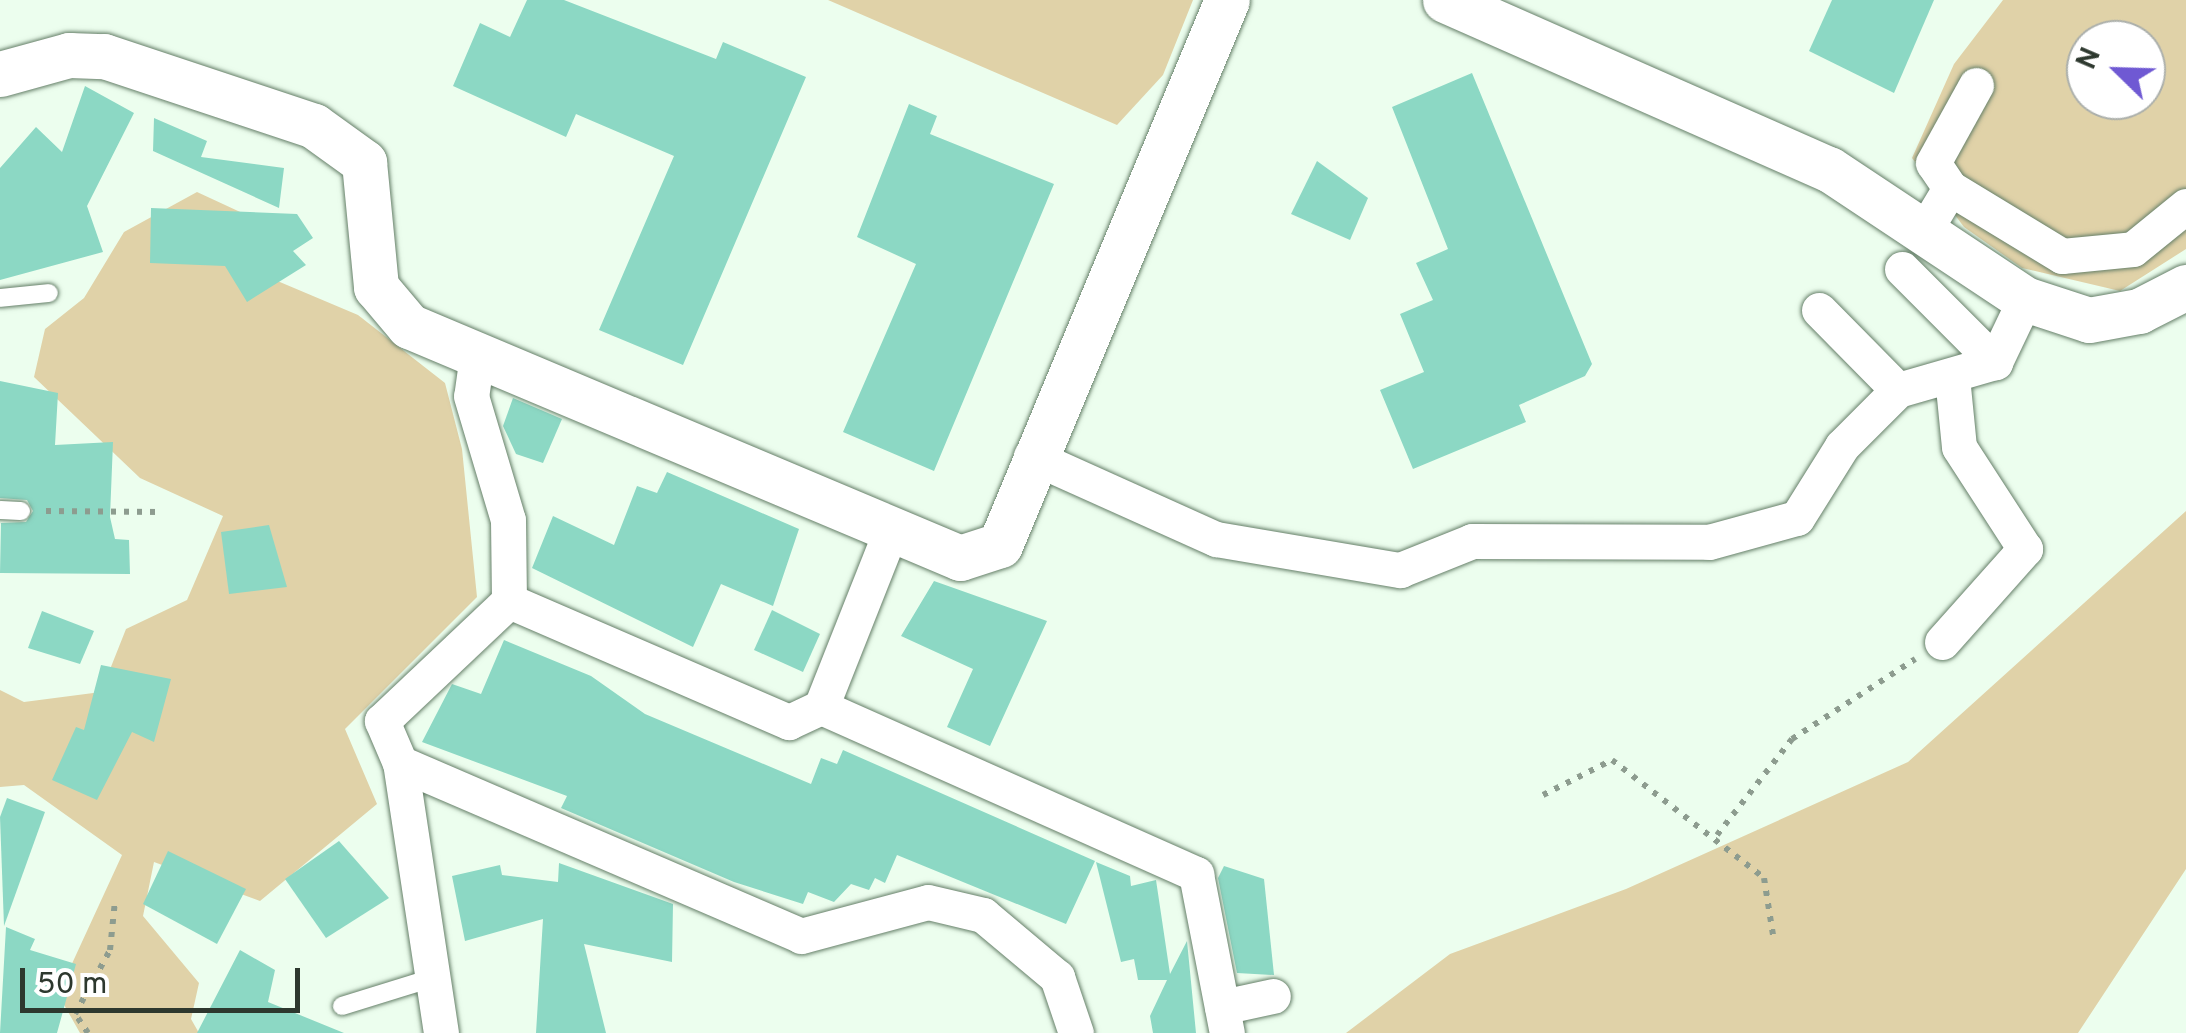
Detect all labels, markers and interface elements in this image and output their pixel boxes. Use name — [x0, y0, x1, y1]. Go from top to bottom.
north arrow — [2066, 20, 2166, 120]
text: N — [2070, 43, 2111, 75]
scale bar — [25, 948, 305, 1010]
text: 50 m — [37, 967, 107, 1004]

